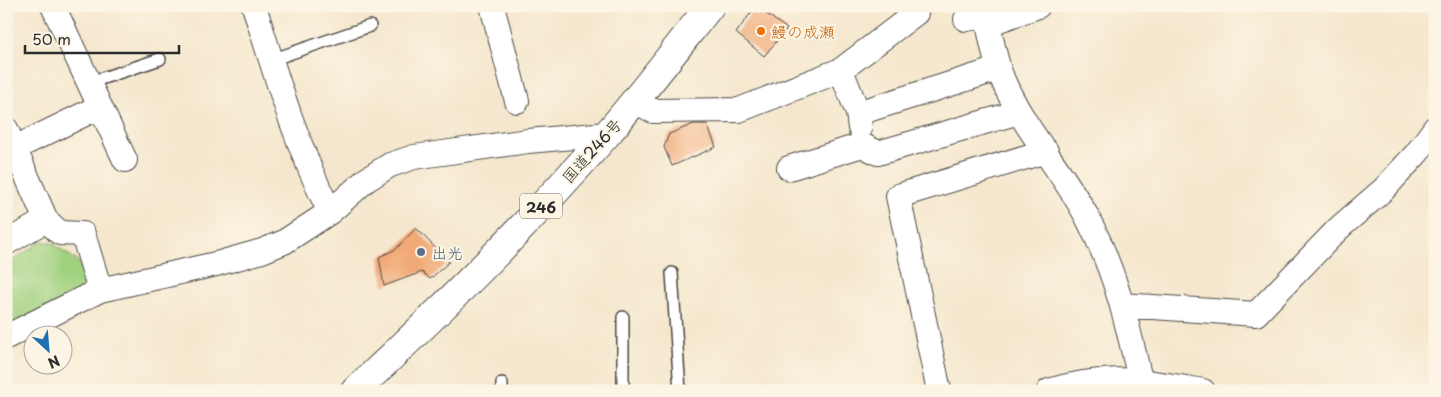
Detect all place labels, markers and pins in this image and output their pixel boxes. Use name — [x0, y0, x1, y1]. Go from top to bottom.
place label: 鰻の成瀬 — [771, 19, 835, 43]
marker: 鰻の成瀬 — [755, 25, 767, 37]
place label: 出光 — [431, 240, 463, 264]
marker: 出光 — [415, 246, 427, 258]

